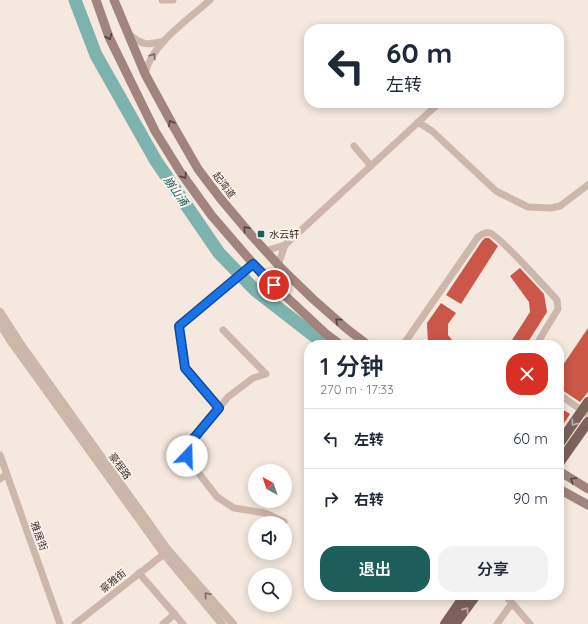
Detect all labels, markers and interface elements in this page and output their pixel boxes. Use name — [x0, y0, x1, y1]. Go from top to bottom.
one-way arrow — [105, 33, 113, 40]
text: 60 m — [386, 35, 452, 70]
icon: left — [320, 40, 372, 92]
one-way arrow — [148, 54, 155, 61]
text: 左转 — [386, 73, 422, 96]
one-way arrow — [169, 120, 176, 127]
street label: 起湾道 — [210, 169, 238, 201]
one-way arrow — [179, 172, 186, 179]
water label: 崩山涌 — [161, 173, 192, 210]
one-way arrow — [243, 227, 250, 234]
place label: 水云轩 — [269, 228, 299, 241]
marker: 水云轩 — [256, 229, 266, 239]
pin — [257, 268, 291, 302]
icon: arrive — [263, 274, 285, 296]
one-way arrow — [335, 319, 342, 326]
text: 1 分钟 — [320, 351, 384, 381]
button: close — [506, 353, 548, 395]
text: 270 m · 17:33 — [320, 381, 394, 397]
one-way arrow — [571, 419, 578, 426]
icon: left — [320, 428, 342, 450]
text: 60 m — [513, 429, 548, 448]
text: 左转 — [354, 430, 384, 449]
position arrow — [166, 435, 208, 477]
street label: 豪程路 — [106, 450, 134, 482]
north arrow — [248, 464, 292, 508]
map controls — [248, 464, 292, 612]
one-way arrow — [570, 478, 577, 485]
icon: right — [320, 488, 342, 510]
text: 90 m — [513, 489, 548, 508]
text: 右转 — [354, 490, 384, 509]
button: sound — [248, 516, 292, 560]
street label: 雅居街 — [28, 520, 50, 552]
button: 退出 — [320, 546, 430, 592]
button: 分享 — [438, 546, 548, 592]
street label: 豪雅街 — [97, 567, 129, 595]
button: search — [248, 568, 292, 612]
one-way arrow — [205, 592, 212, 599]
one-way arrow — [461, 607, 468, 614]

